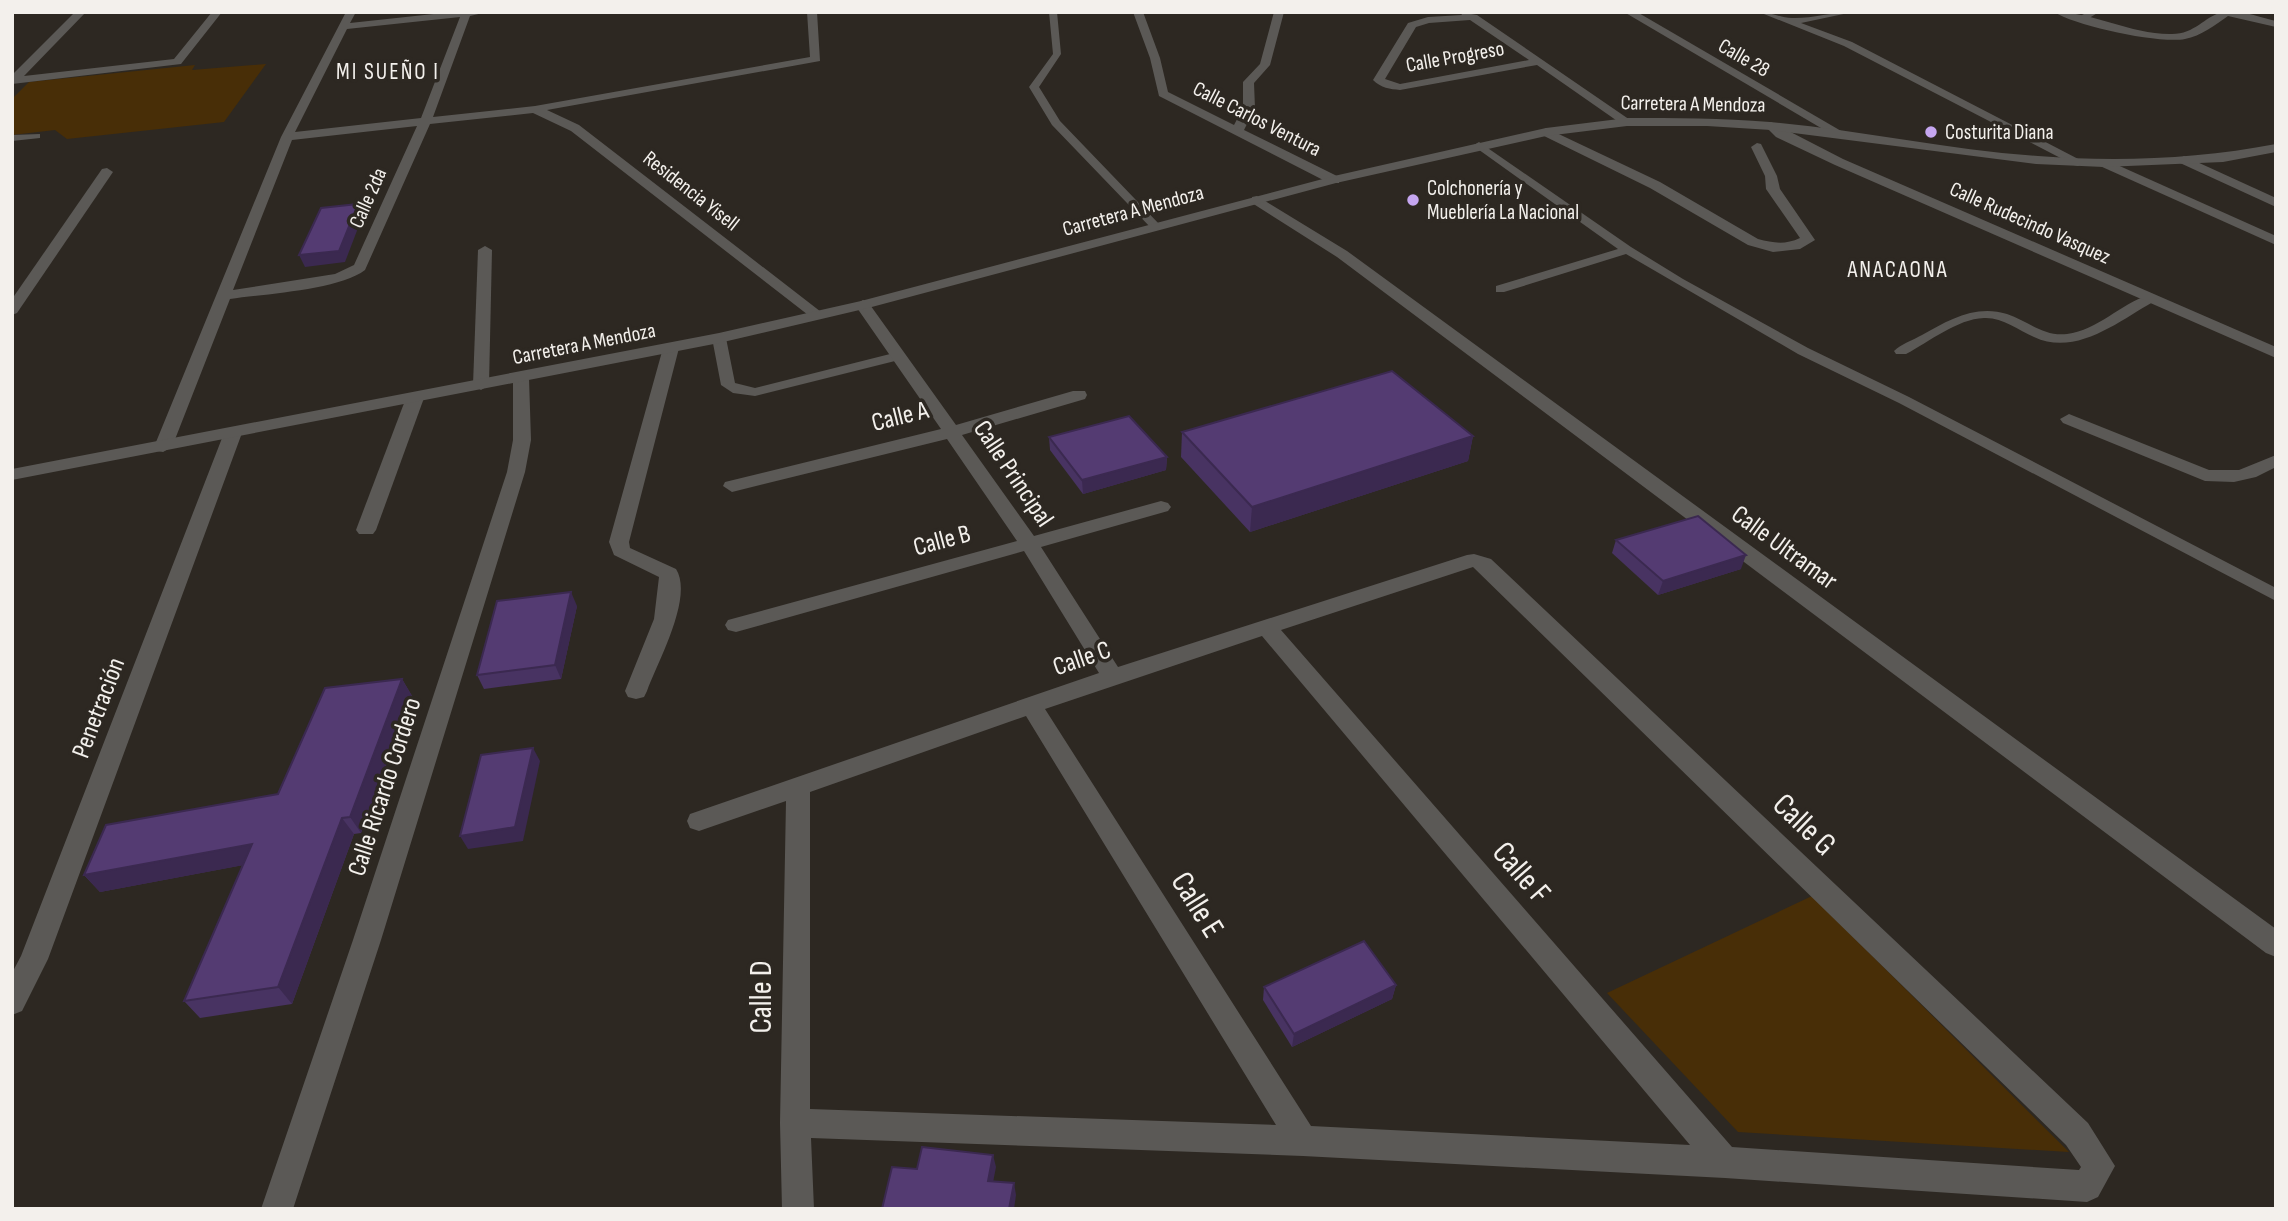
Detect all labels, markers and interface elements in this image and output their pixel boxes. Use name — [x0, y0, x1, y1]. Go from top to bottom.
street label: Calle 28 — [1714, 33, 1774, 83]
street label: Calle Progreso — [1404, 36, 1506, 78]
district label: MI SUEÑO I — [336, 58, 440, 86]
street label: Calle Carlos Ventura — [1189, 76, 1325, 162]
street label: Carretera A Mendoza — [1620, 90, 1766, 118]
place label: Costurita Diana — [1945, 120, 2054, 145]
marker: Costurita Diana — [1923, 124, 1939, 140]
street label: Residencia Yisell — [638, 146, 744, 236]
street label: Calle 2da — [344, 164, 392, 232]
place label: Colchonería y Mueblería La Nacional — [1427, 176, 1579, 225]
street label: Calle Rudecindo Vasquez — [1946, 176, 2115, 270]
street label: Carretera A Mendoza — [1060, 180, 1206, 242]
marker: Colchonería y Mueblería La Nacional — [1405, 192, 1421, 208]
district label: ANACAONA — [1847, 256, 1949, 284]
street label: Carretera A Mendoza — [510, 318, 658, 370]
street label: Calle A — [868, 395, 933, 439]
street label: Calle Principal — [966, 415, 1060, 533]
street label: Calle Ultramar — [1725, 499, 1843, 597]
street label: Calle B — [910, 519, 974, 563]
street label: Calle C — [1049, 635, 1115, 683]
street label: Penetración — [66, 653, 132, 763]
street label: Calle Ricardo Cordero — [342, 694, 428, 880]
street label: Calle G — [1764, 786, 1844, 864]
street label: Calle F — [1483, 834, 1559, 912]
street label: Calle E — [1162, 865, 1232, 945]
street label: Calle D — [742, 961, 781, 1033]

